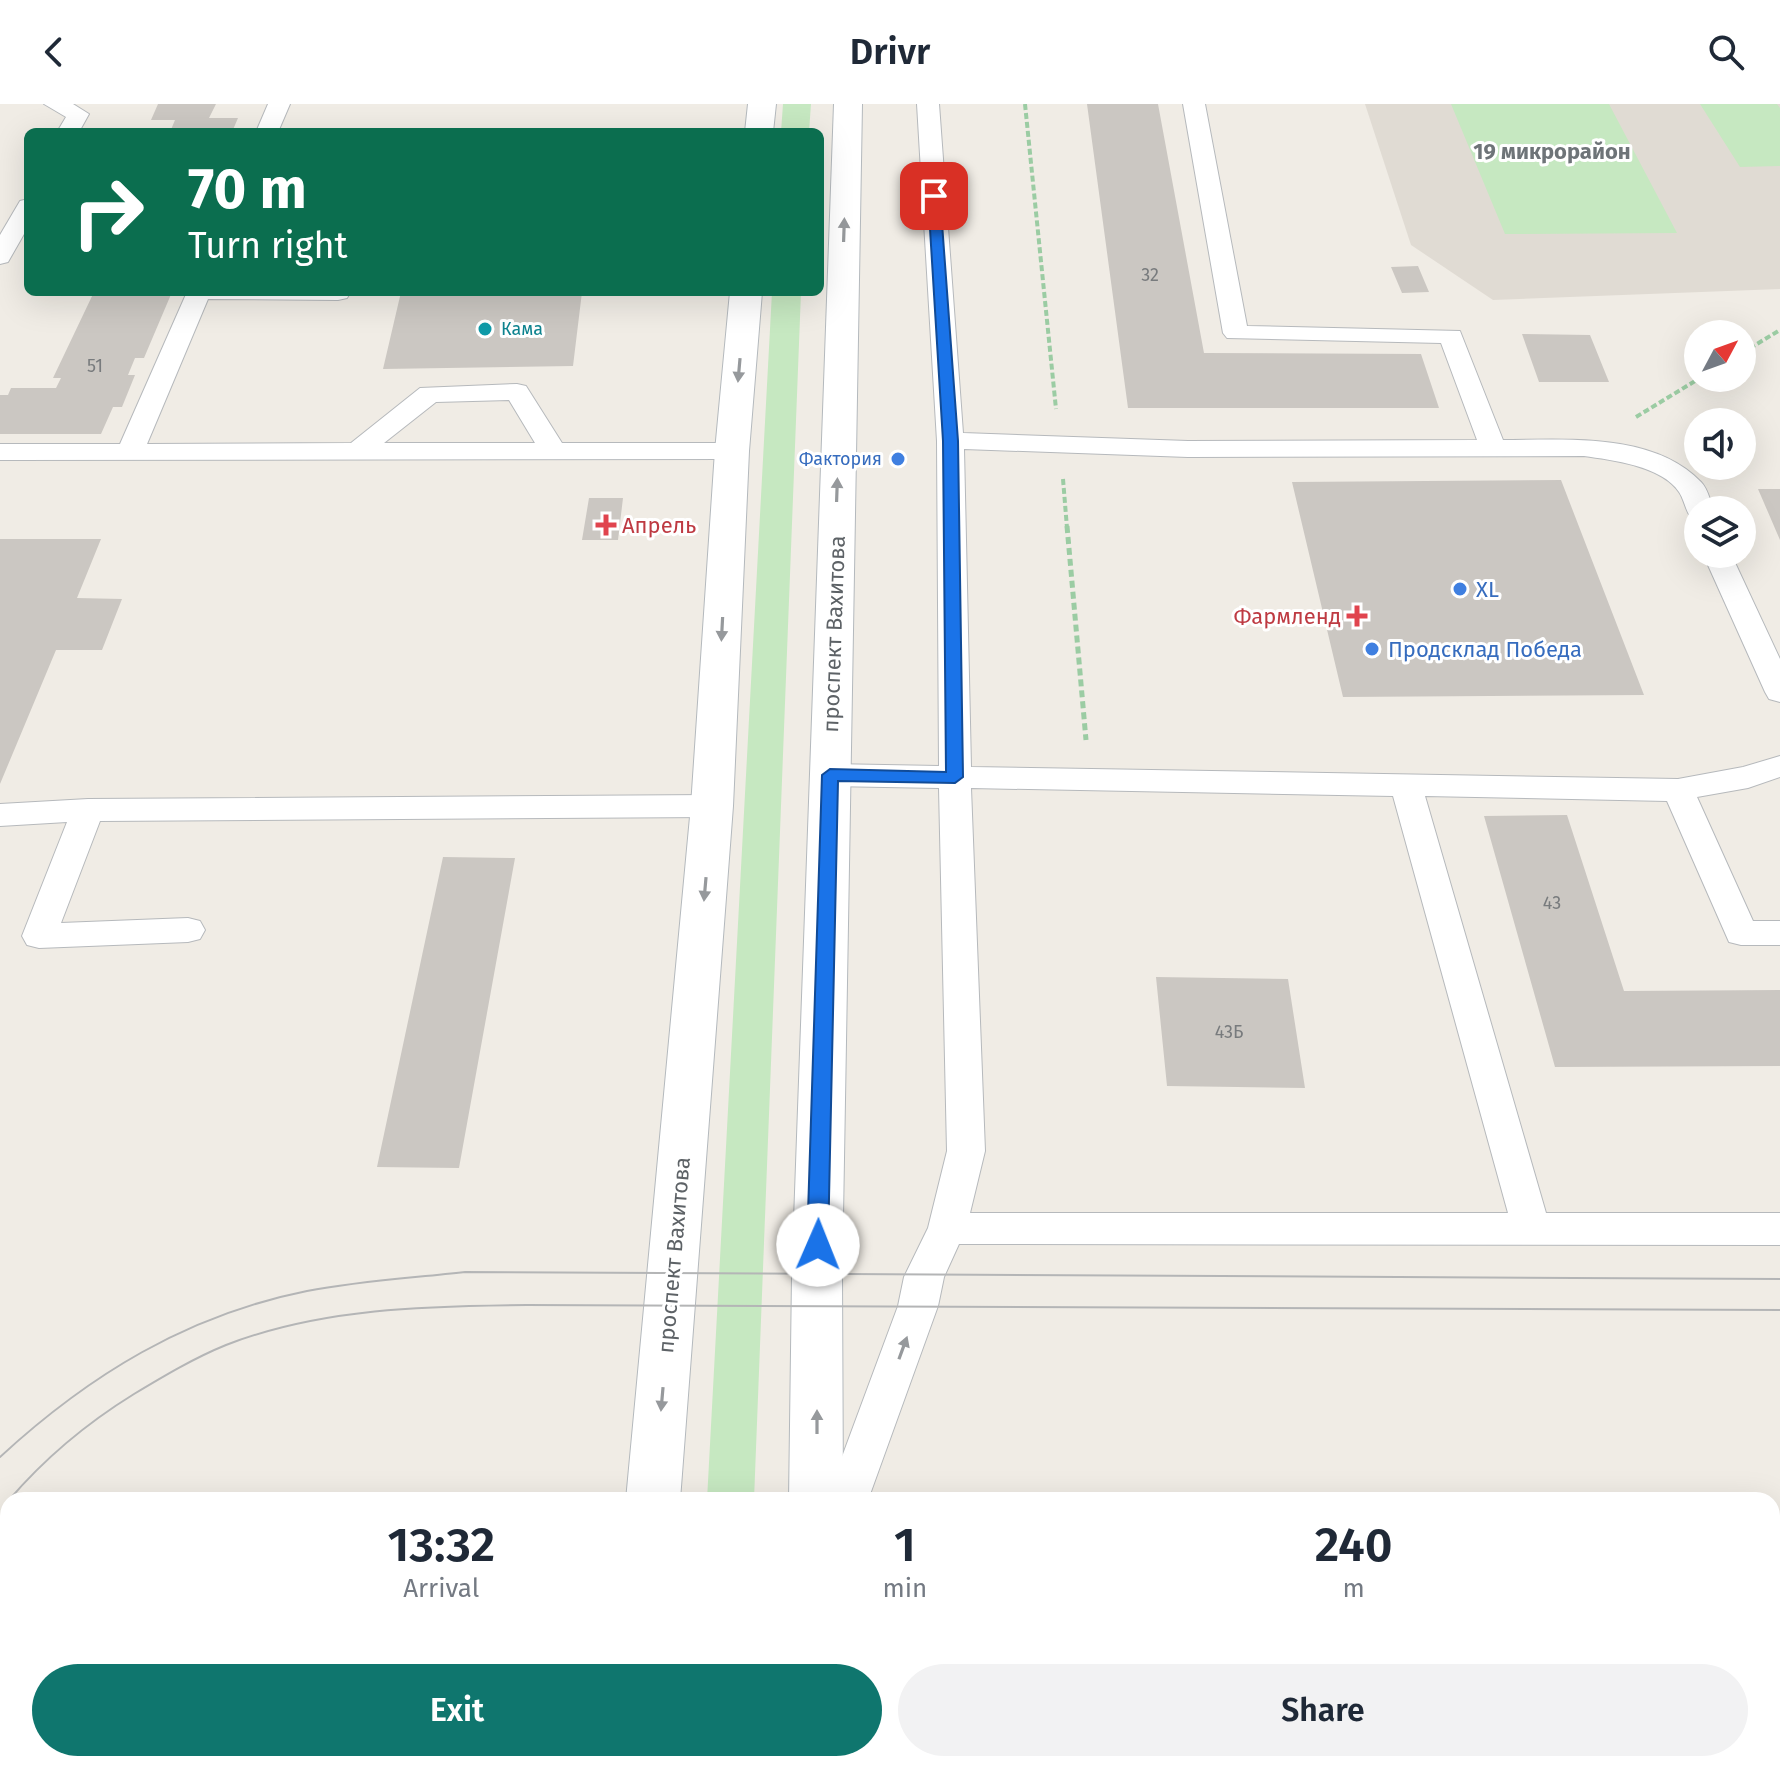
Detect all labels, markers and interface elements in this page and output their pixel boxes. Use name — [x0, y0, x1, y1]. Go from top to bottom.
icon: back — [32, 30, 76, 74]
text: Drivr — [850, 30, 930, 74]
icon: search — [1704, 30, 1748, 74]
district label: 19 микрорайон — [1473, 138, 1631, 165]
text: 70 m — [188, 156, 307, 223]
icon: right — [56, 160, 160, 264]
pin — [900, 162, 968, 230]
icon: arrive — [912, 174, 956, 218]
one-way arrow — [838, 217, 851, 242]
text: Turn right — [188, 224, 348, 268]
house number: 32 — [1141, 264, 1159, 286]
place label: Кама — [501, 318, 543, 340]
marker: Кама — [476, 320, 494, 338]
north arrow — [1684, 320, 1756, 392]
map controls — [1684, 320, 1756, 568]
house number: 51 — [87, 355, 103, 377]
one-way arrow — [732, 358, 745, 383]
button: sound — [1684, 408, 1756, 480]
place label: Фактория — [799, 448, 882, 470]
marker: Фактория — [889, 450, 907, 468]
one-way arrow — [831, 477, 844, 502]
button: layers — [1684, 496, 1756, 568]
place label: Апрель — [622, 512, 696, 539]
marker: Апрель — [597, 516, 615, 534]
street label: проспект Вахитова — [817, 535, 851, 733]
place label: XL — [1476, 576, 1499, 603]
marker: XL — [1451, 580, 1469, 598]
place label: Фармленд — [1233, 603, 1341, 630]
marker: Фармленд — [1348, 607, 1366, 625]
one-way arrow — [715, 617, 728, 642]
place label: Продсклад Победа — [1388, 636, 1582, 663]
marker: Продсклад Победа — [1363, 640, 1381, 658]
one-way arrow — [698, 876, 711, 901]
house number: 43 — [1543, 892, 1561, 914]
house number: 43Б — [1215, 1021, 1243, 1043]
street label: проспект Вахитова — [652, 1156, 696, 1354]
position arrow — [776, 1203, 860, 1287]
one-way arrow — [897, 1336, 910, 1360]
one-way arrow — [655, 1387, 668, 1412]
one-way arrow — [811, 1409, 823, 1434]
text: 13:32 — [387, 1516, 495, 1574]
text: 1 — [894, 1516, 916, 1574]
text: 240 — [1315, 1516, 1393, 1574]
text: Arrival — [403, 1573, 479, 1604]
text: min — [883, 1573, 927, 1604]
text: m — [1343, 1573, 1365, 1604]
button: Exit — [32, 1664, 882, 1756]
button: Share — [898, 1664, 1748, 1756]

